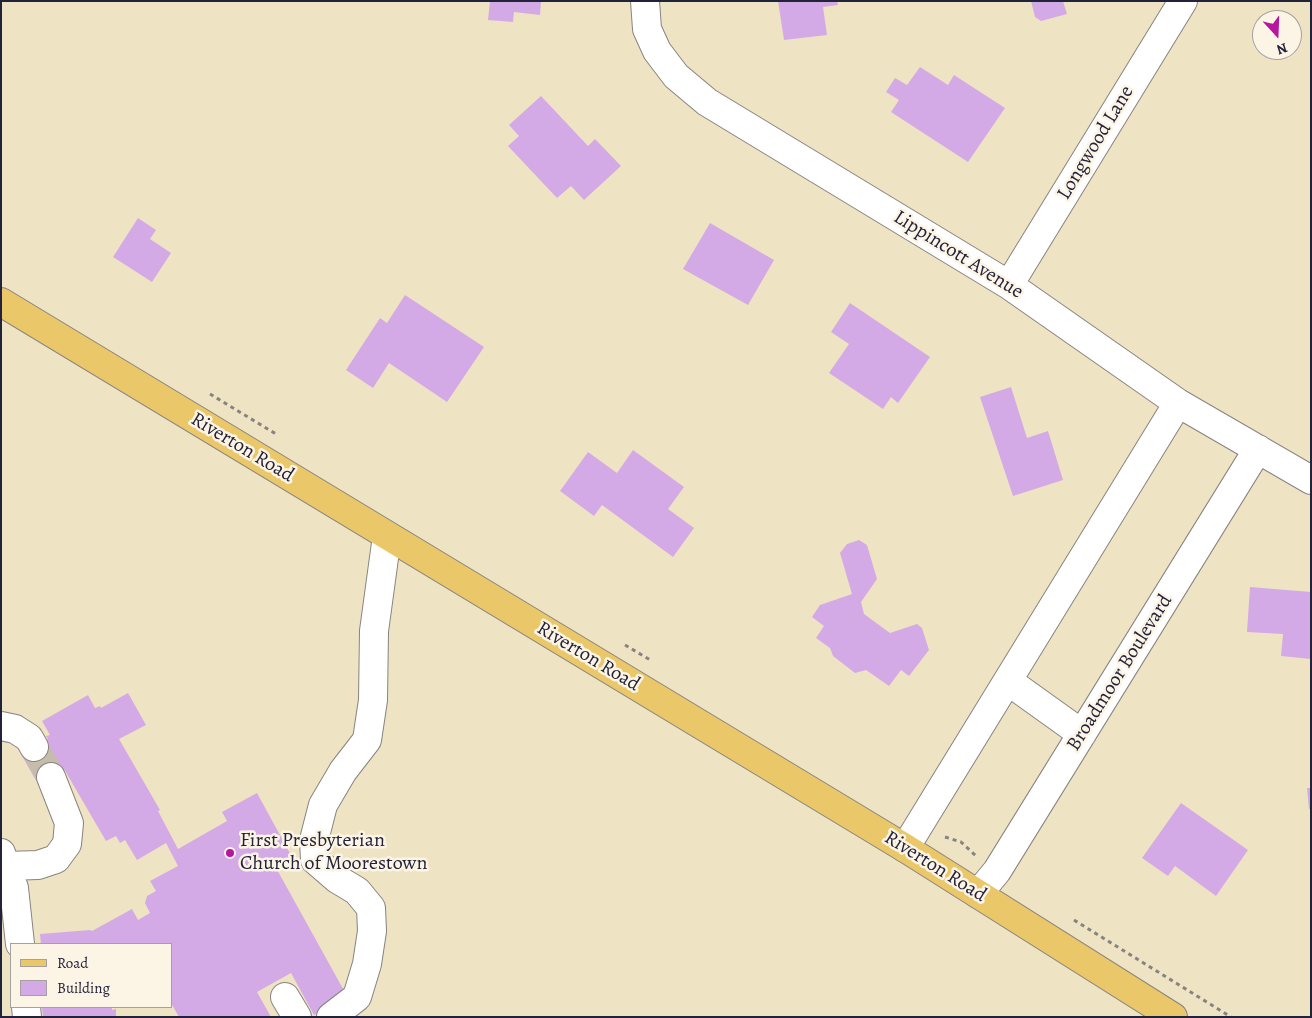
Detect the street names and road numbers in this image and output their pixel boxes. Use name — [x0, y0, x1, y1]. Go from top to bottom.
street label: Longwood Lane — [1053, 82, 1139, 204]
street label: Lippincott Avenue — [889, 206, 1027, 304]
street label: Riverton Road — [186, 408, 298, 488]
street label: Broadmoor Boulevard — [1062, 590, 1178, 756]
street label: Riverton Road — [532, 617, 644, 697]
street label: Riverton Road — [879, 826, 991, 908]

